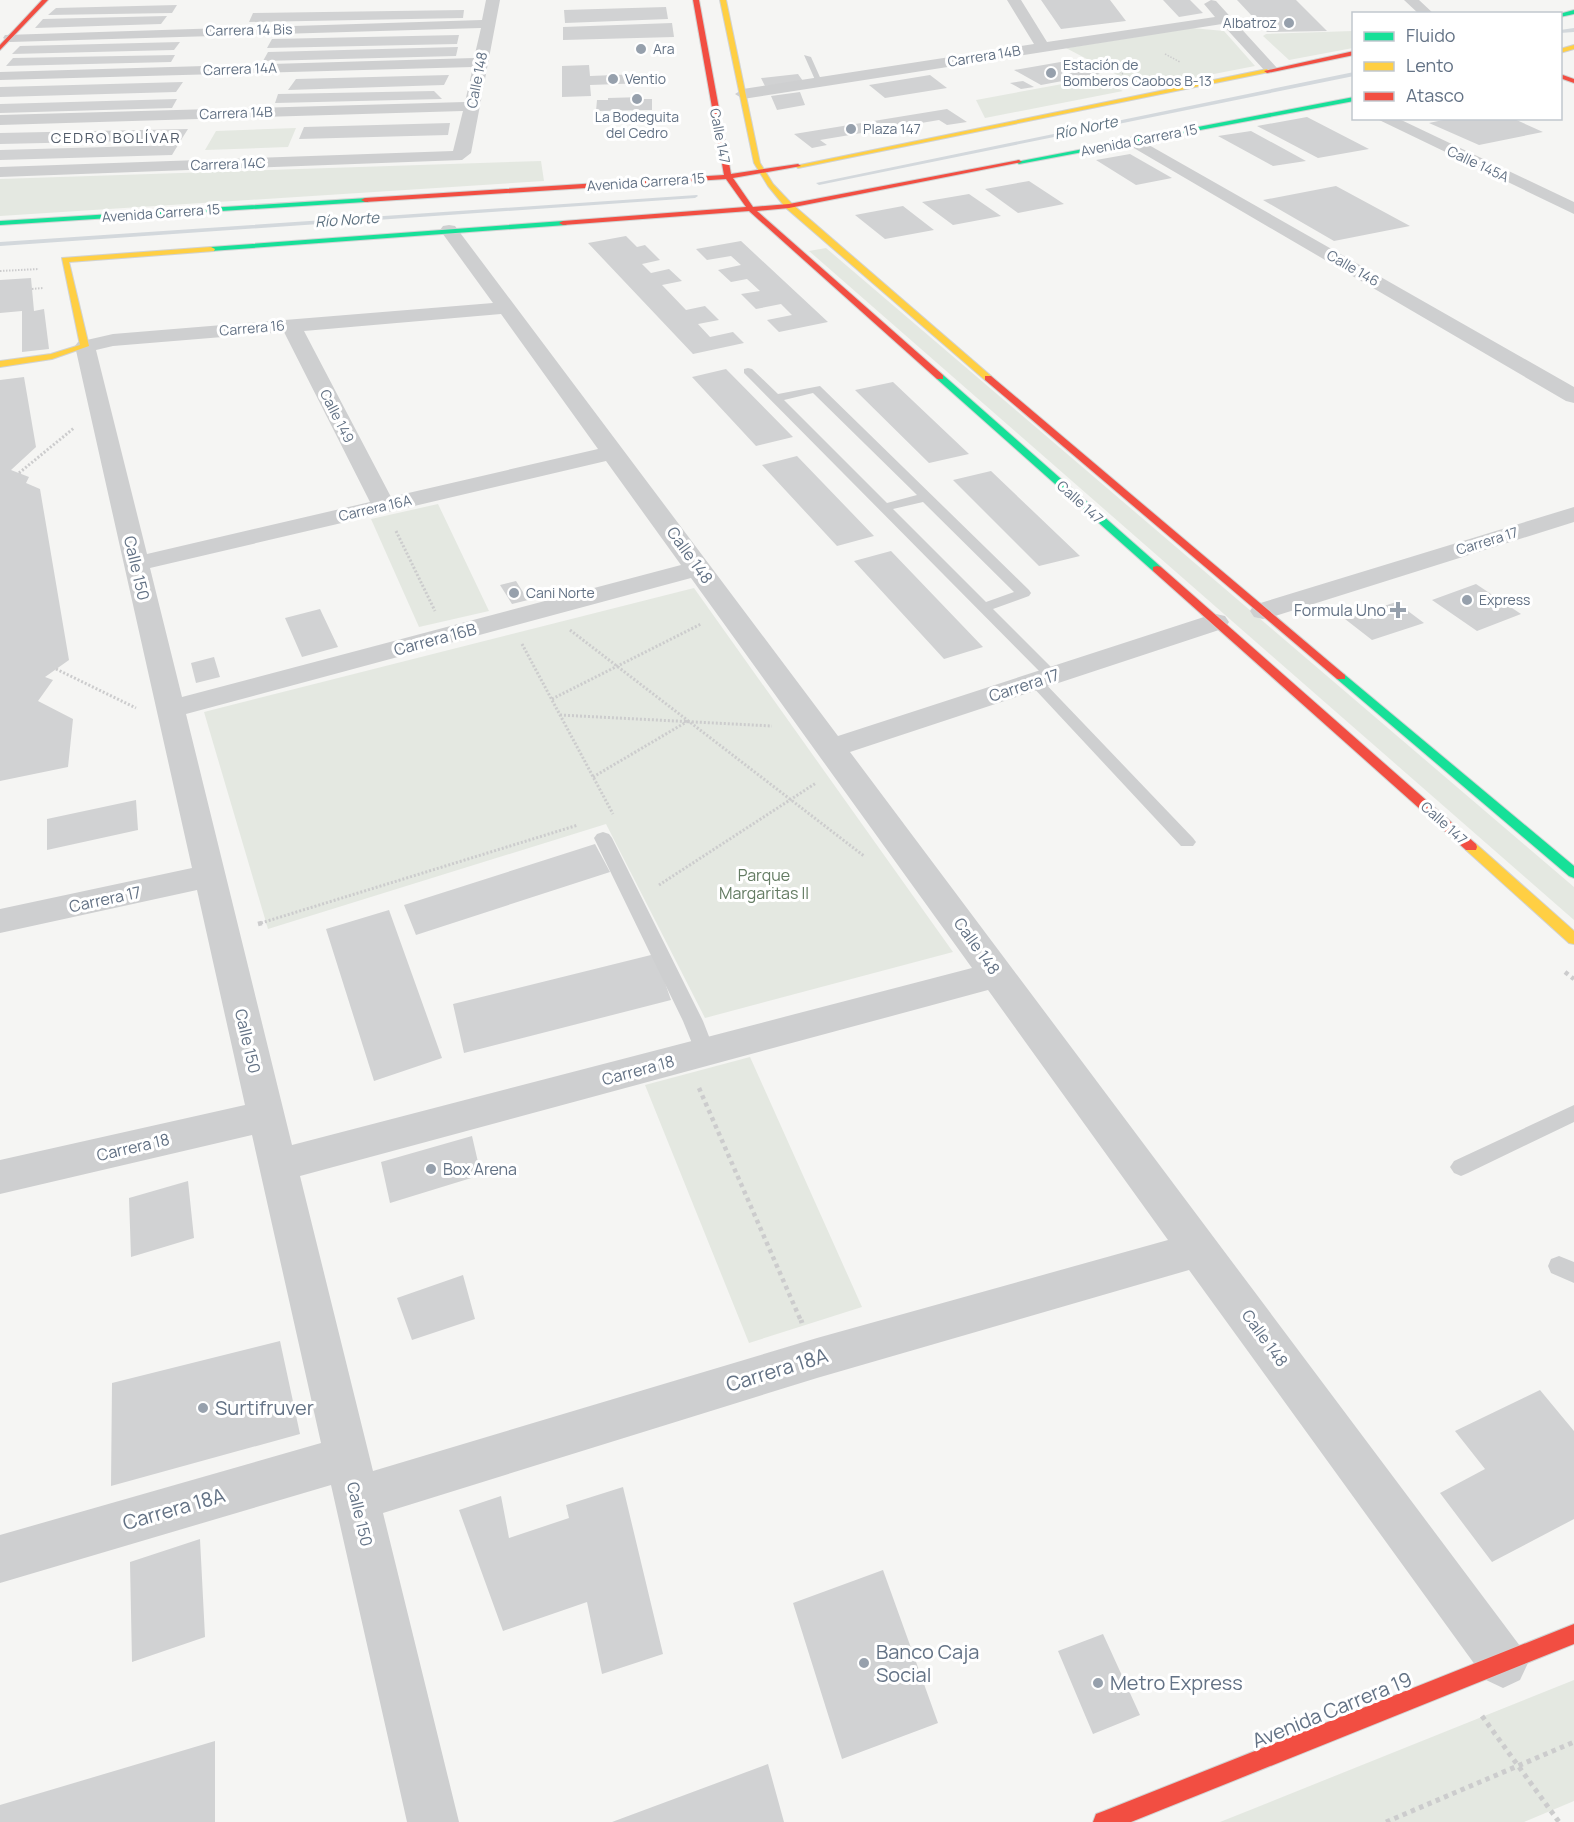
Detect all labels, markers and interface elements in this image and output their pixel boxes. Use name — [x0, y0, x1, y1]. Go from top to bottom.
legend — [1352, 12, 1562, 120]
place label: Albatroz — [1223, 13, 1277, 32]
marker: Albatroz — [1282, 16, 1296, 30]
street label: Carrera 14 Bis — [205, 19, 293, 40]
text: Fluido — [1406, 23, 1455, 47]
place label: Ara — [653, 39, 674, 58]
street label: Carrera 14B — [946, 40, 1022, 71]
marker: Ara — [634, 42, 648, 56]
street label: Calle 148 — [462, 50, 491, 110]
text: Lento — [1406, 53, 1454, 77]
place label: Estación de Bomberos Caobos B-13 — [1063, 55, 1212, 90]
street label: Carrera 14A — [203, 58, 277, 79]
marker: Estación de Bomberos Caobos B-13 — [1044, 66, 1058, 80]
place label: Ventio — [625, 69, 666, 88]
marker: Ventio — [606, 72, 620, 86]
text: Atasco — [1406, 83, 1464, 107]
marker: La Bodeguita del Cedro — [630, 92, 644, 106]
street label: Carrera 14B — [199, 102, 273, 123]
place label: La Bodeguita del Cedro — [595, 107, 679, 142]
street label: Calle 147 — [706, 107, 735, 165]
water label: Río Norte — [1052, 110, 1121, 144]
place label: Plaza 147 — [863, 119, 921, 138]
street label: Avenida Carrera 15 — [1079, 119, 1199, 160]
marker: Plaza 147 — [844, 122, 858, 136]
district label: CEDRO BOLÍVAR — [51, 127, 181, 148]
street label: Calle 145A — [1444, 141, 1512, 186]
street label: Carrera 14C — [190, 153, 266, 174]
street label: Avenida Carrera 15 — [586, 168, 706, 195]
street label: Avenida Carrera 15 — [101, 199, 221, 226]
water label: Río Norte — [314, 207, 381, 232]
street label: Calle 146 — [1324, 245, 1383, 290]
street label: Carrera 16 — [219, 315, 285, 340]
street label: Calle 149 — [316, 386, 359, 446]
street label: Calle 147 — [1053, 476, 1108, 527]
street label: Carrera 16A — [337, 490, 413, 525]
street label: Calle 148 — [662, 522, 718, 588]
street label: Carrera 17 — [1454, 522, 1520, 559]
street label: Calle 150 — [119, 534, 155, 602]
place label: Cani Norte — [526, 583, 595, 602]
marker: Cani Norte — [507, 586, 521, 600]
place label: Express — [1479, 590, 1530, 609]
marker: Express — [1460, 593, 1474, 607]
place label: Formula Uno — [1294, 599, 1386, 621]
marker: Formula Uno — [1391, 603, 1405, 617]
street label: Carrera 16B — [391, 617, 479, 661]
street label: Carrera 17 — [986, 663, 1062, 707]
street label: Calle 147 — [1417, 797, 1472, 848]
park label: Parque Margaritas II — [719, 864, 809, 904]
street label: Carrera 17 — [67, 881, 143, 917]
street label: Calle 148 — [949, 913, 1005, 979]
street label: Calle 150 — [230, 1007, 266, 1075]
street label: Carrera 18 — [599, 1050, 677, 1090]
street label: Carrera 18 — [94, 1128, 172, 1166]
place label: Box Arena — [443, 1158, 517, 1180]
marker: Box Arena — [424, 1162, 438, 1176]
street label: Calle 148 — [1237, 1305, 1293, 1371]
street label: Carrera 18A — [723, 1341, 831, 1398]
place label: Surtifruver — [215, 1394, 314, 1421]
marker: Surtifruver — [196, 1401, 210, 1415]
street label: Calle 150 — [342, 1480, 378, 1548]
street label: Carrera 18A — [120, 1481, 229, 1536]
place label: Banco Caja Social — [876, 1638, 979, 1688]
marker: Banco Caja Social — [857, 1656, 871, 1670]
street label: Avenida Carrera 19 — [1248, 1665, 1416, 1754]
place label: Metro Express — [1110, 1669, 1243, 1696]
marker: Metro Express — [1091, 1676, 1105, 1690]

